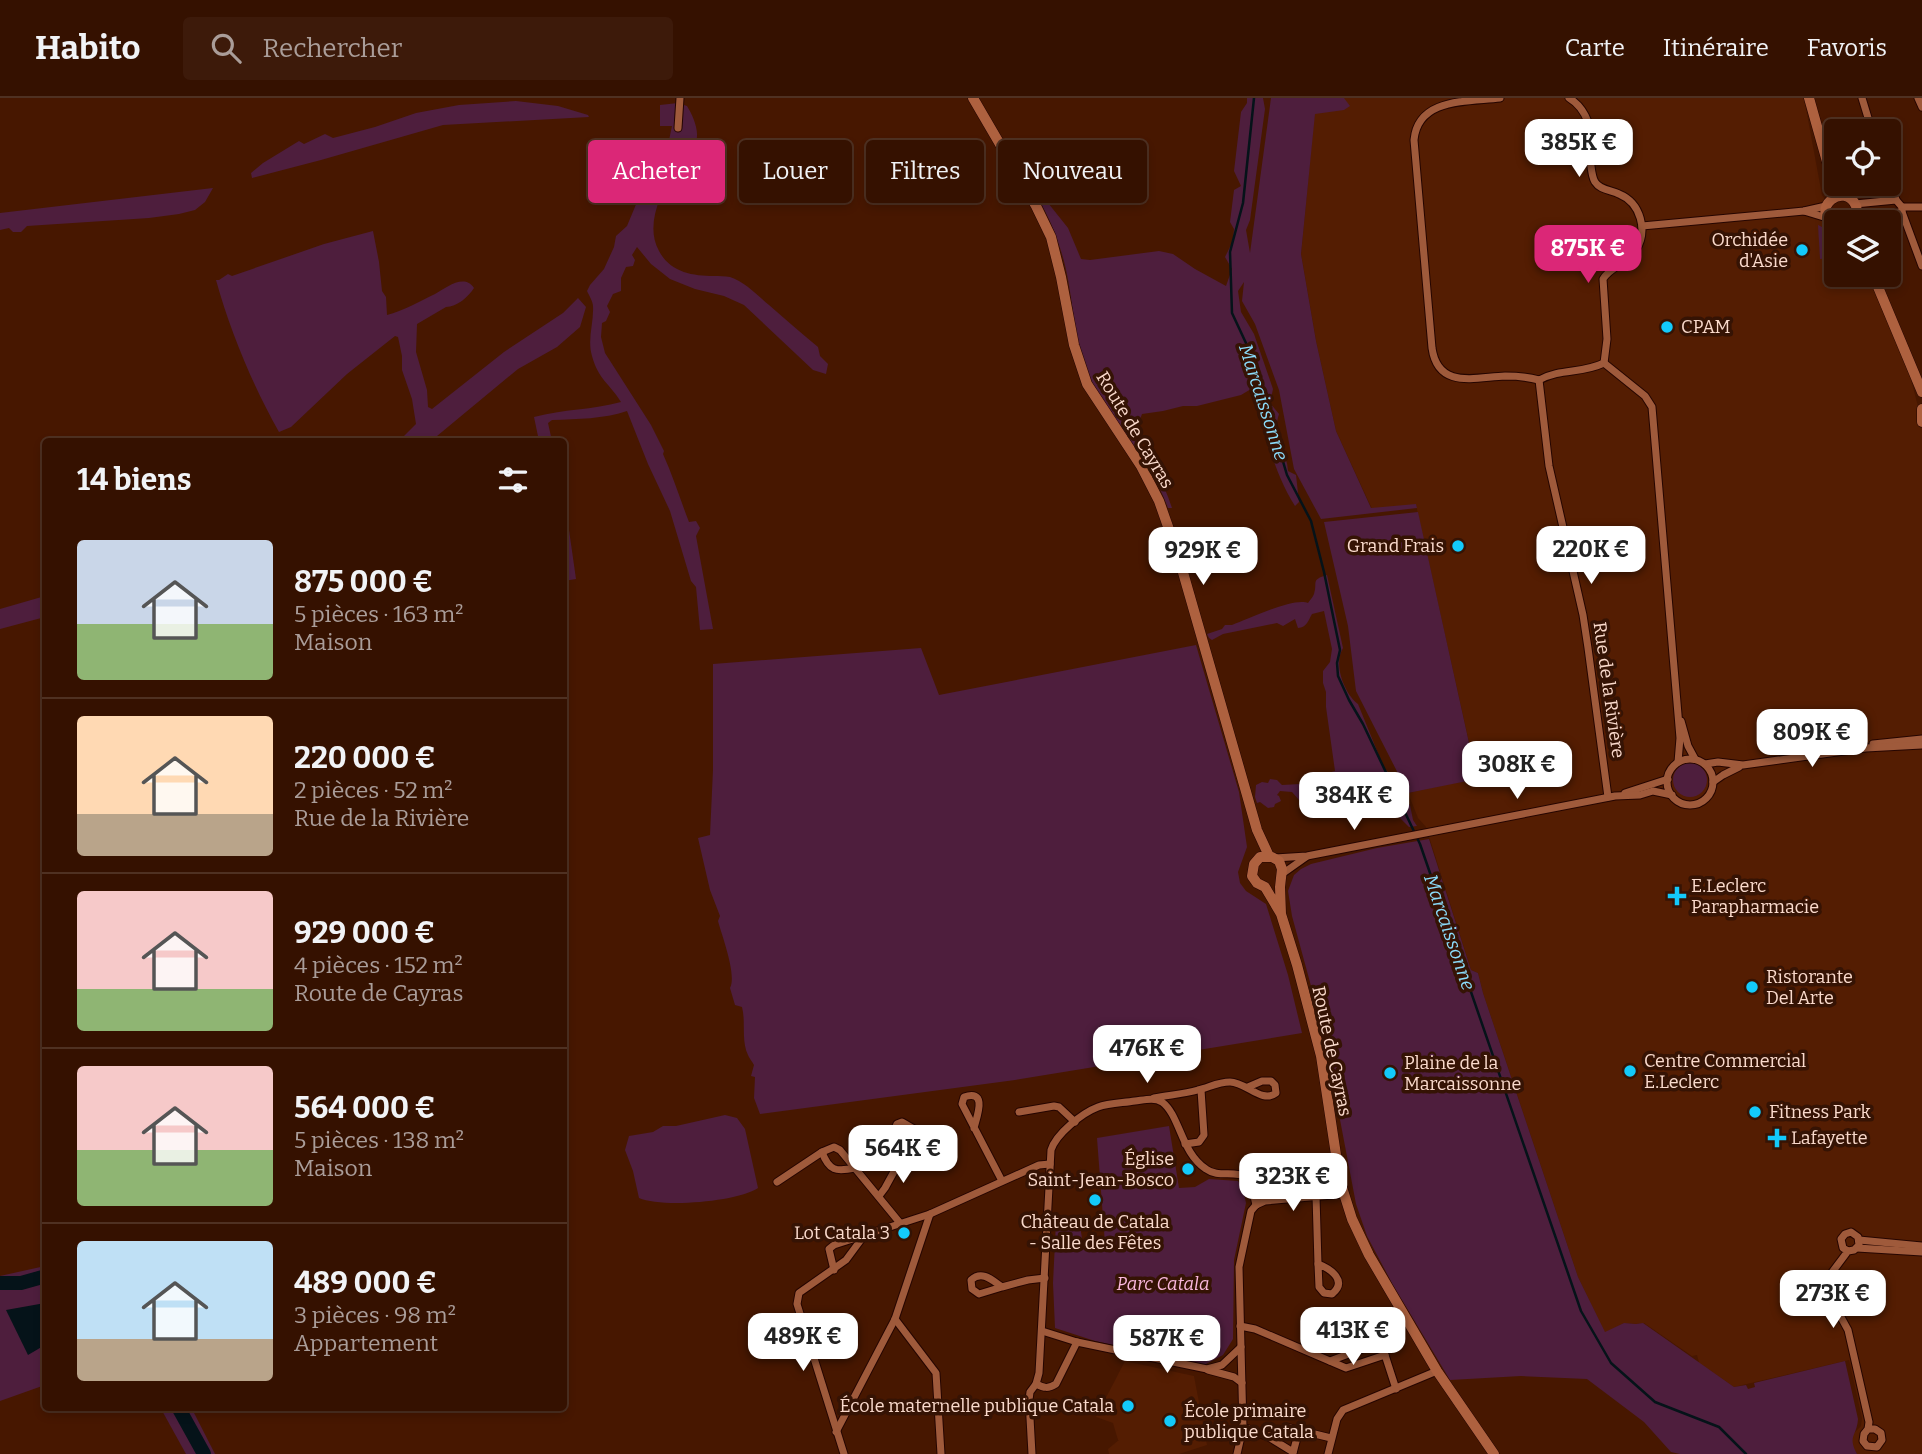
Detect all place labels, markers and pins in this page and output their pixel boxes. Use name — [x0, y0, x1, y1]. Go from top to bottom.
pin: 385K € — [1522, 120, 1636, 179]
pin: 875K € — [1531, 226, 1645, 285]
place label: Orchidée d'Asie — [1712, 229, 1788, 272]
marker: Orchidée d'Asie — [1794, 242, 1810, 258]
place label: CPAM — [1681, 316, 1731, 338]
marker: CPAM — [1659, 319, 1675, 335]
pin: 220K € — [1534, 526, 1648, 586]
pin: 929K € — [1146, 528, 1260, 587]
place label: Grand Frais — [1347, 535, 1444, 557]
marker: Grand Frais — [1450, 538, 1466, 554]
pin: 809K € — [1755, 710, 1869, 769]
pin: 308K € — [1460, 742, 1574, 801]
pin: 384K € — [1297, 772, 1411, 832]
place label: E.Leclerc Parapharmacie — [1691, 875, 1819, 918]
marker: E.Leclerc Parapharmacie — [1669, 888, 1685, 904]
place label: Ristorante Del Arte — [1766, 966, 1853, 1009]
marker: Ristorante Del Arte — [1744, 979, 1760, 995]
pin: 476K € — [1090, 1026, 1204, 1085]
place label: Centre Commercial E.Leclerc — [1644, 1050, 1806, 1093]
place label: Plaine de la Marcaissonne — [1404, 1052, 1521, 1095]
marker: Centre Commercial E.Leclerc — [1622, 1063, 1638, 1079]
marker: Plaine de la Marcaissonne — [1382, 1065, 1398, 1081]
place label: Fitness Park — [1769, 1101, 1871, 1123]
marker: Fitness Park — [1747, 1104, 1763, 1120]
pin: 564K € — [846, 1126, 960, 1185]
place label: Lafayette — [1791, 1127, 1868, 1149]
marker: Lafayette — [1769, 1130, 1785, 1146]
place label: Église Saint-Jean-Bosco — [1028, 1147, 1174, 1191]
pin: 323K € — [1236, 1154, 1350, 1213]
marker: Église Saint-Jean-Bosco — [1180, 1161, 1196, 1177]
marker: Château de Catala - Salle des Fêtes — [1087, 1192, 1103, 1208]
place label: Château de Catala - Salle des Fêtes — [1020, 1211, 1170, 1254]
place label: Lot Catala 3 — [794, 1222, 890, 1244]
marker: Lot Catala 3 — [896, 1225, 912, 1241]
pin: 273K € — [1776, 1270, 1890, 1330]
pin: 413K € — [1296, 1308, 1410, 1367]
pin: 489K € — [746, 1314, 860, 1373]
pin: 587K € — [1110, 1316, 1224, 1375]
place label: École maternelle publique Catala — [839, 1394, 1114, 1417]
marker: École maternelle publique Catala — [1120, 1398, 1136, 1414]
place label: École primaire publique Catala — [1184, 1399, 1314, 1443]
marker: École primaire publique Catala — [1162, 1413, 1178, 1429]

